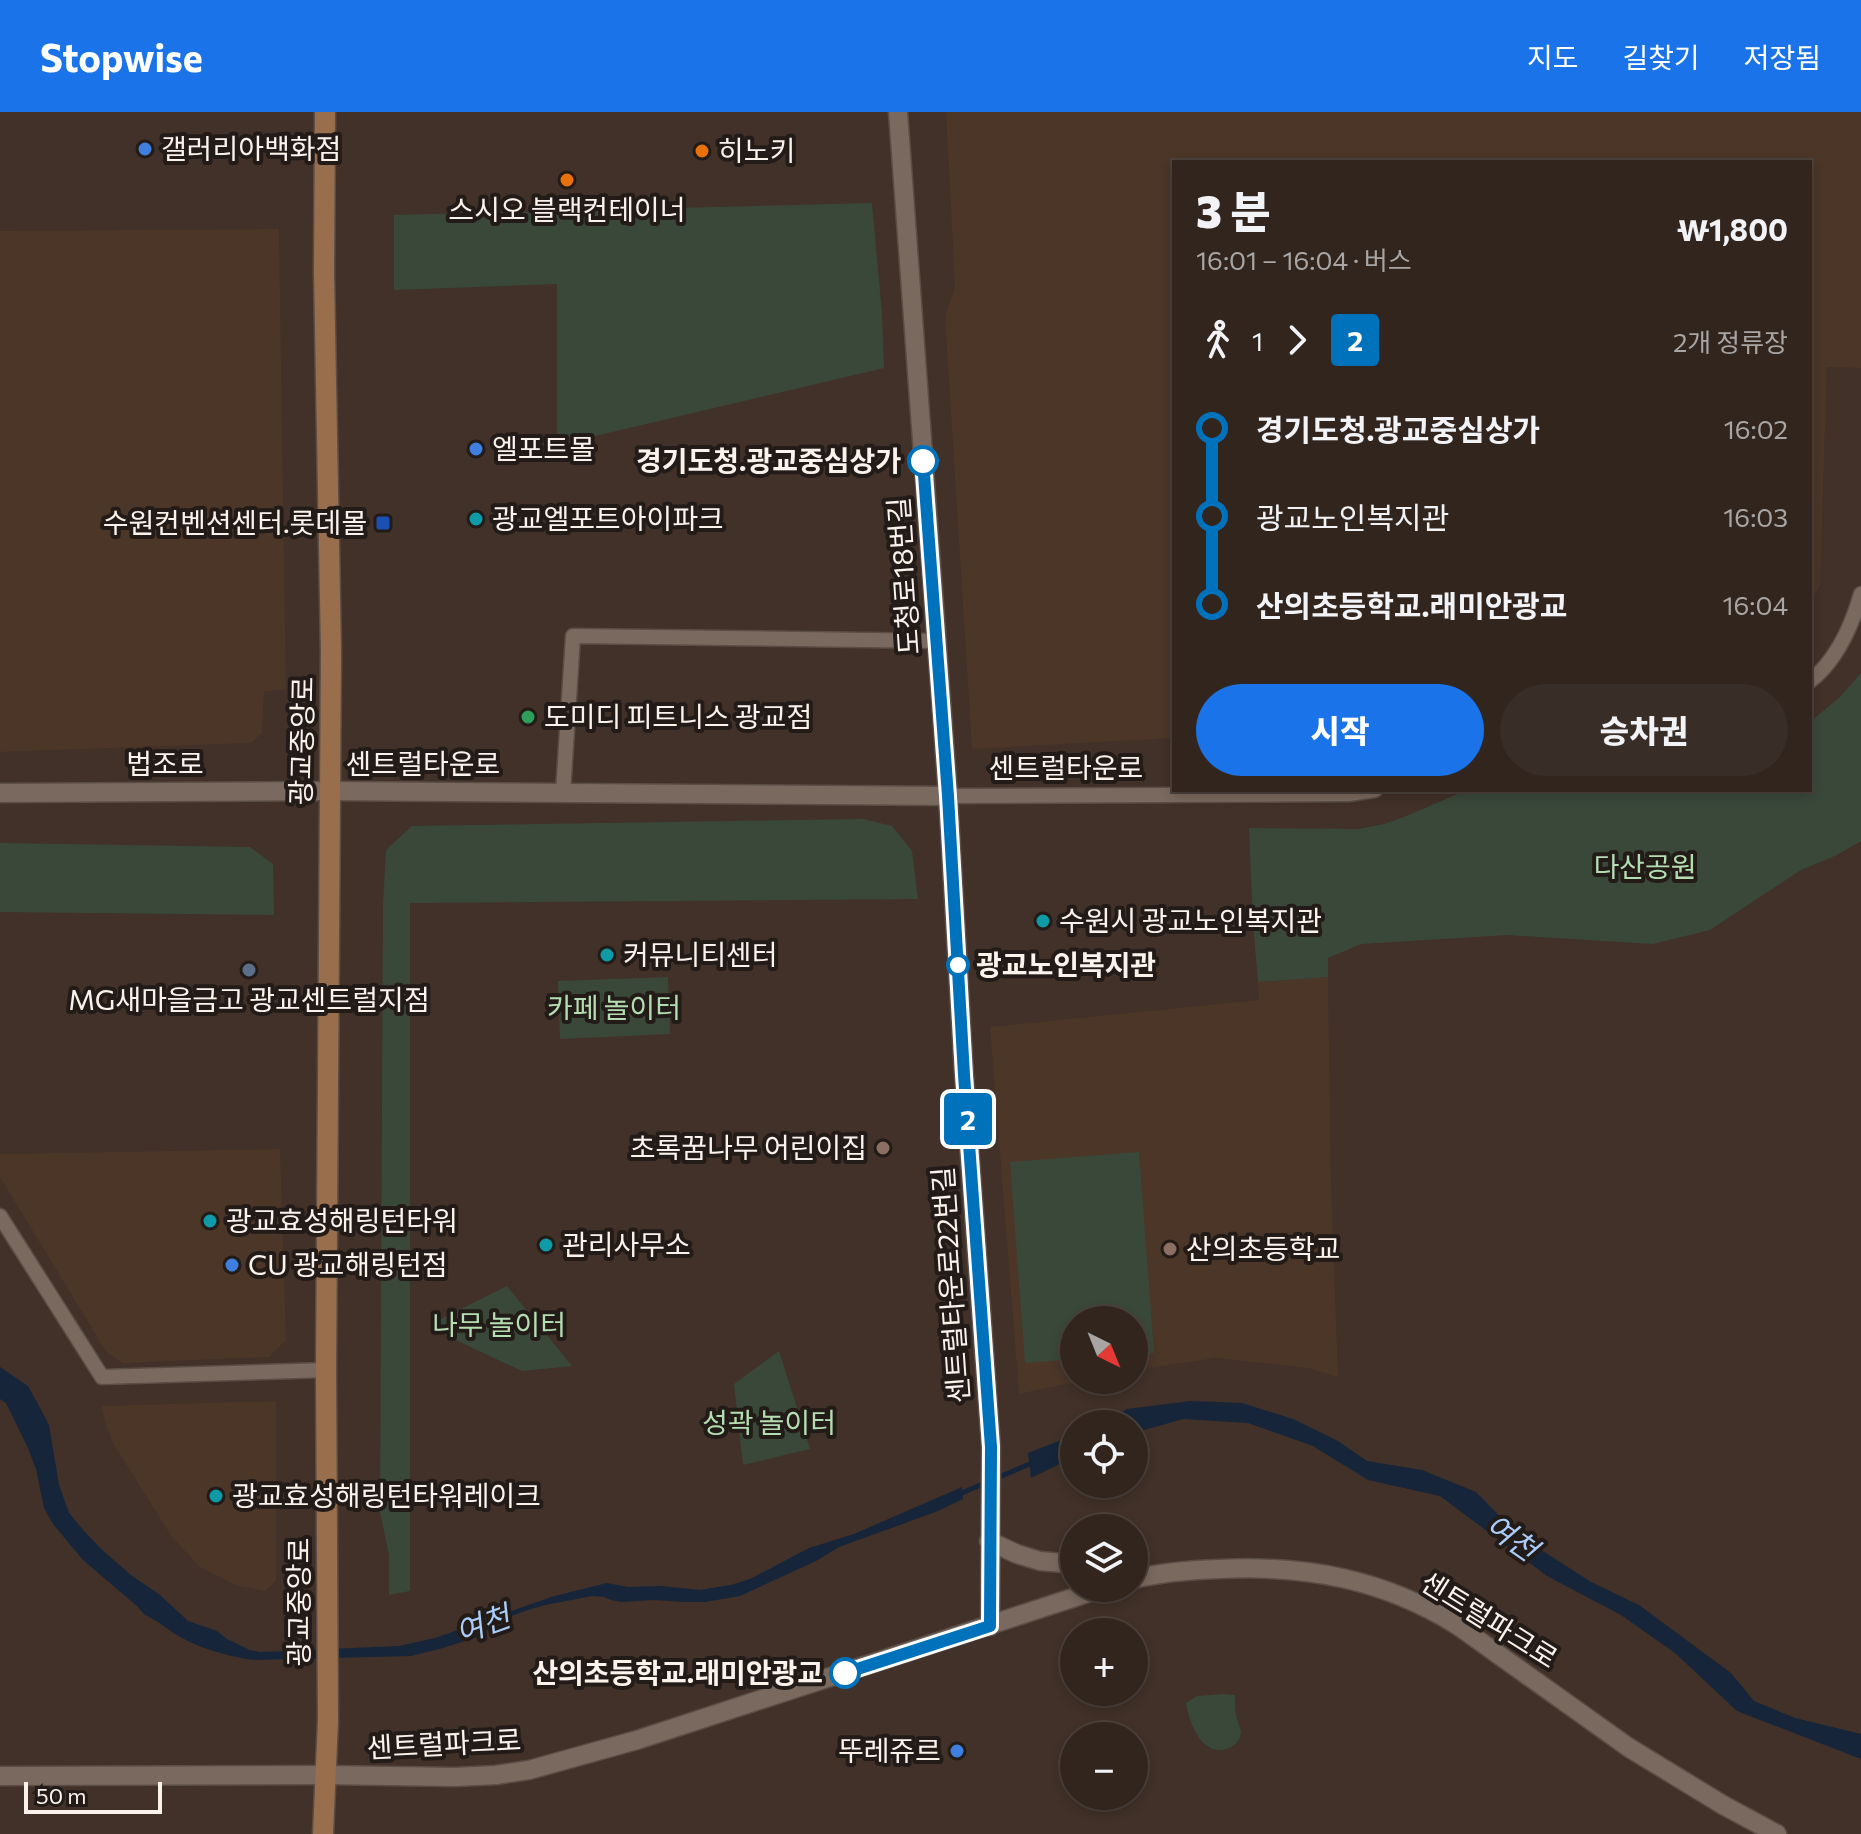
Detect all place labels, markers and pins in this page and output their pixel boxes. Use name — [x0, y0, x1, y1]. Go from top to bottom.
place label: 갤러리아백화점 — [161, 131, 341, 165]
place label: 히노키 — [718, 133, 795, 167]
marker: 갤러리아백화점 — [136, 140, 154, 158]
marker: 히노키 — [693, 142, 711, 160]
marker: 스시오 블랙컨테이너 — [558, 171, 576, 189]
place label: 스시오 블랙컨테이너 — [448, 192, 686, 226]
place label: 엘포트몰 — [492, 431, 595, 465]
marker: 엘포트몰 — [467, 440, 485, 458]
place label: 경기도청.광교중심상가 — [636, 443, 901, 477]
marker: 경기도청.광교중심상가 — [908, 446, 938, 476]
place label: 광교엘포트아이파크 — [492, 501, 724, 535]
place label: 수원컨벤션센터.롯데몰 — [103, 505, 367, 539]
marker: 광교엘포트아이파크 — [467, 510, 485, 528]
marker: 수원컨벤션센터.롯데몰 — [374, 514, 392, 532]
place label: 도미디 피트니스 광교점 — [544, 699, 812, 733]
marker: 도미디 피트니스 광교점 — [519, 708, 537, 726]
place label: 수원시 광교노인복지관 — [1059, 903, 1322, 937]
marker: 수원시 광교노인복지관 — [1034, 912, 1052, 930]
place label: 커뮤니티센터 — [623, 937, 778, 971]
marker: 커뮤니티센터 — [598, 946, 616, 964]
place label: 광교노인복지관 — [976, 947, 1156, 981]
marker: 광교노인복지관 — [947, 954, 969, 976]
marker: MG새마을금고 광교센트럴지점 — [240, 961, 258, 979]
place label: MG새마을금고 광교센트럴지점 — [68, 982, 430, 1016]
place label: 초록꿈나무 어린이집 — [630, 1130, 867, 1164]
marker: 초록꿈나무 어린이집 — [874, 1139, 892, 1157]
place label: 광교효성해링턴타워 — [226, 1203, 458, 1237]
marker: 광교효성해링턴타워 — [201, 1212, 219, 1230]
place label: 관리사무소 — [562, 1227, 691, 1261]
place label: 산의초등학교 — [1186, 1231, 1341, 1265]
marker: 관리사무소 — [537, 1236, 555, 1254]
marker: 산의초등학교 — [1161, 1240, 1179, 1258]
place label: CU 광교해링턴점 — [248, 1247, 448, 1281]
marker: CU 광교해링턴점 — [223, 1256, 241, 1274]
place label: 광교효성해링턴타워레이크 — [232, 1478, 541, 1512]
marker: 광교효성해링턴타워레이크 — [207, 1487, 225, 1505]
place label: 산의초등학교.래미안광교 — [532, 1655, 823, 1689]
marker: 산의초등학교.래미안광교 — [830, 1658, 860, 1688]
place label: 뚜레쥬르 — [838, 1733, 941, 1767]
marker: 뚜레쥬르 — [948, 1742, 966, 1760]

